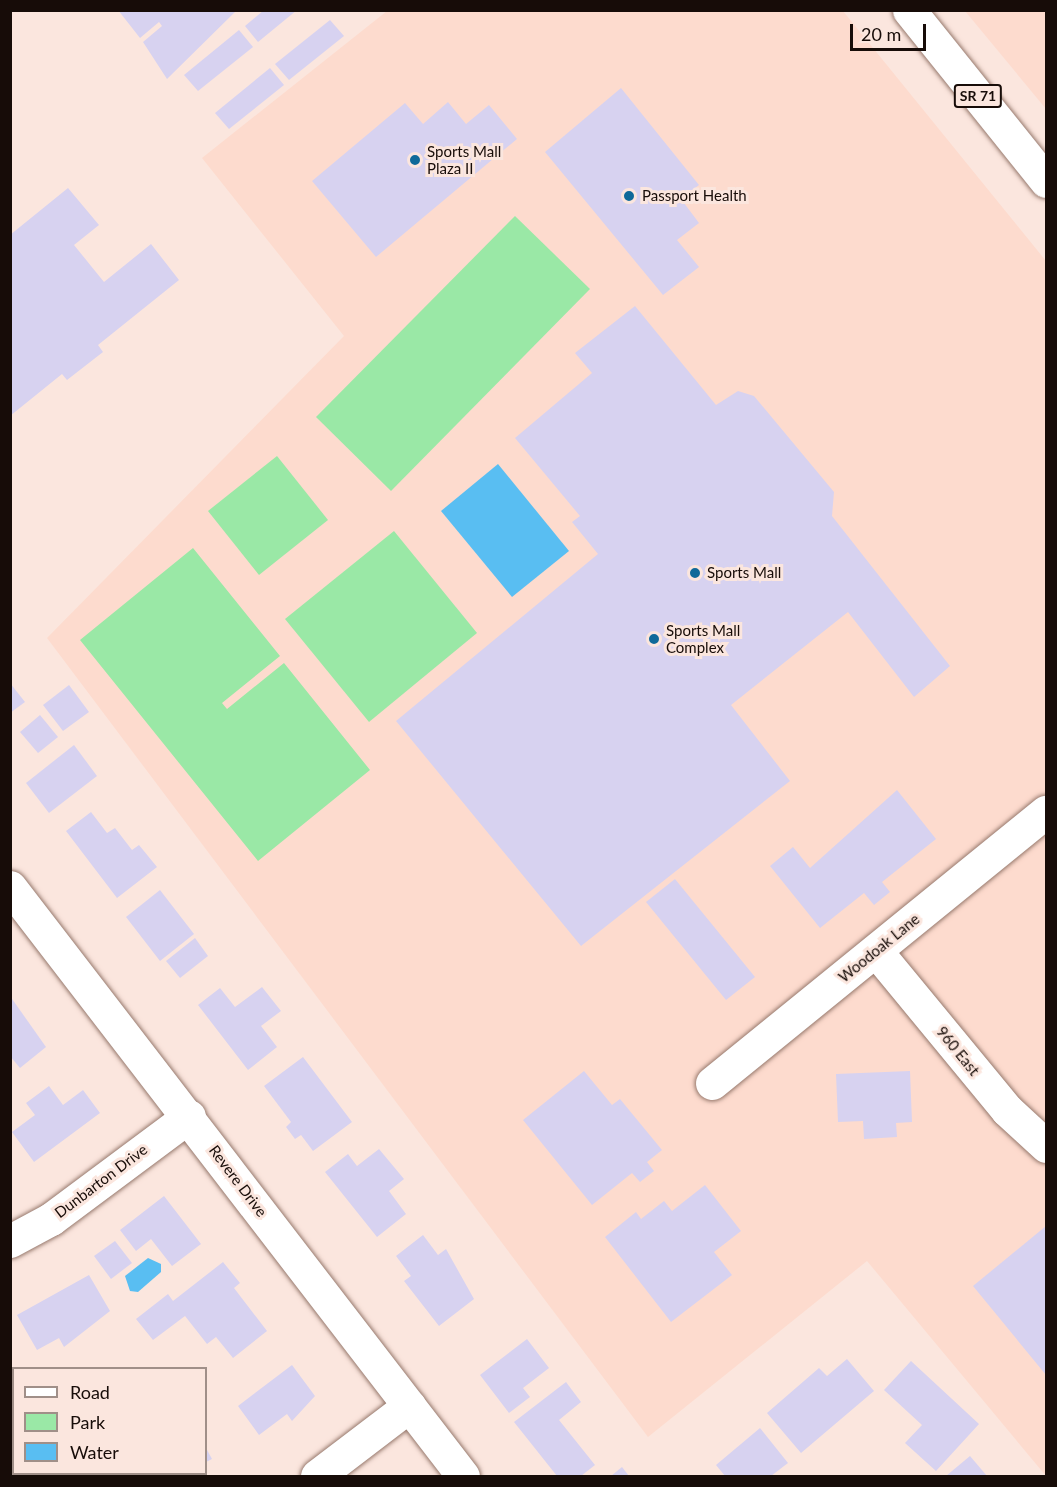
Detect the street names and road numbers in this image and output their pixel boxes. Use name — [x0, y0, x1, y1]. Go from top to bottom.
road number: SR 71 — [952, 85, 1004, 107]
street label: Woodoak Lane — [835, 910, 923, 986]
street label: 960 East — [933, 1023, 983, 1079]
street label: Dunbarton Drive — [51, 1140, 151, 1222]
street label: Revere Drive — [205, 1142, 271, 1220]

